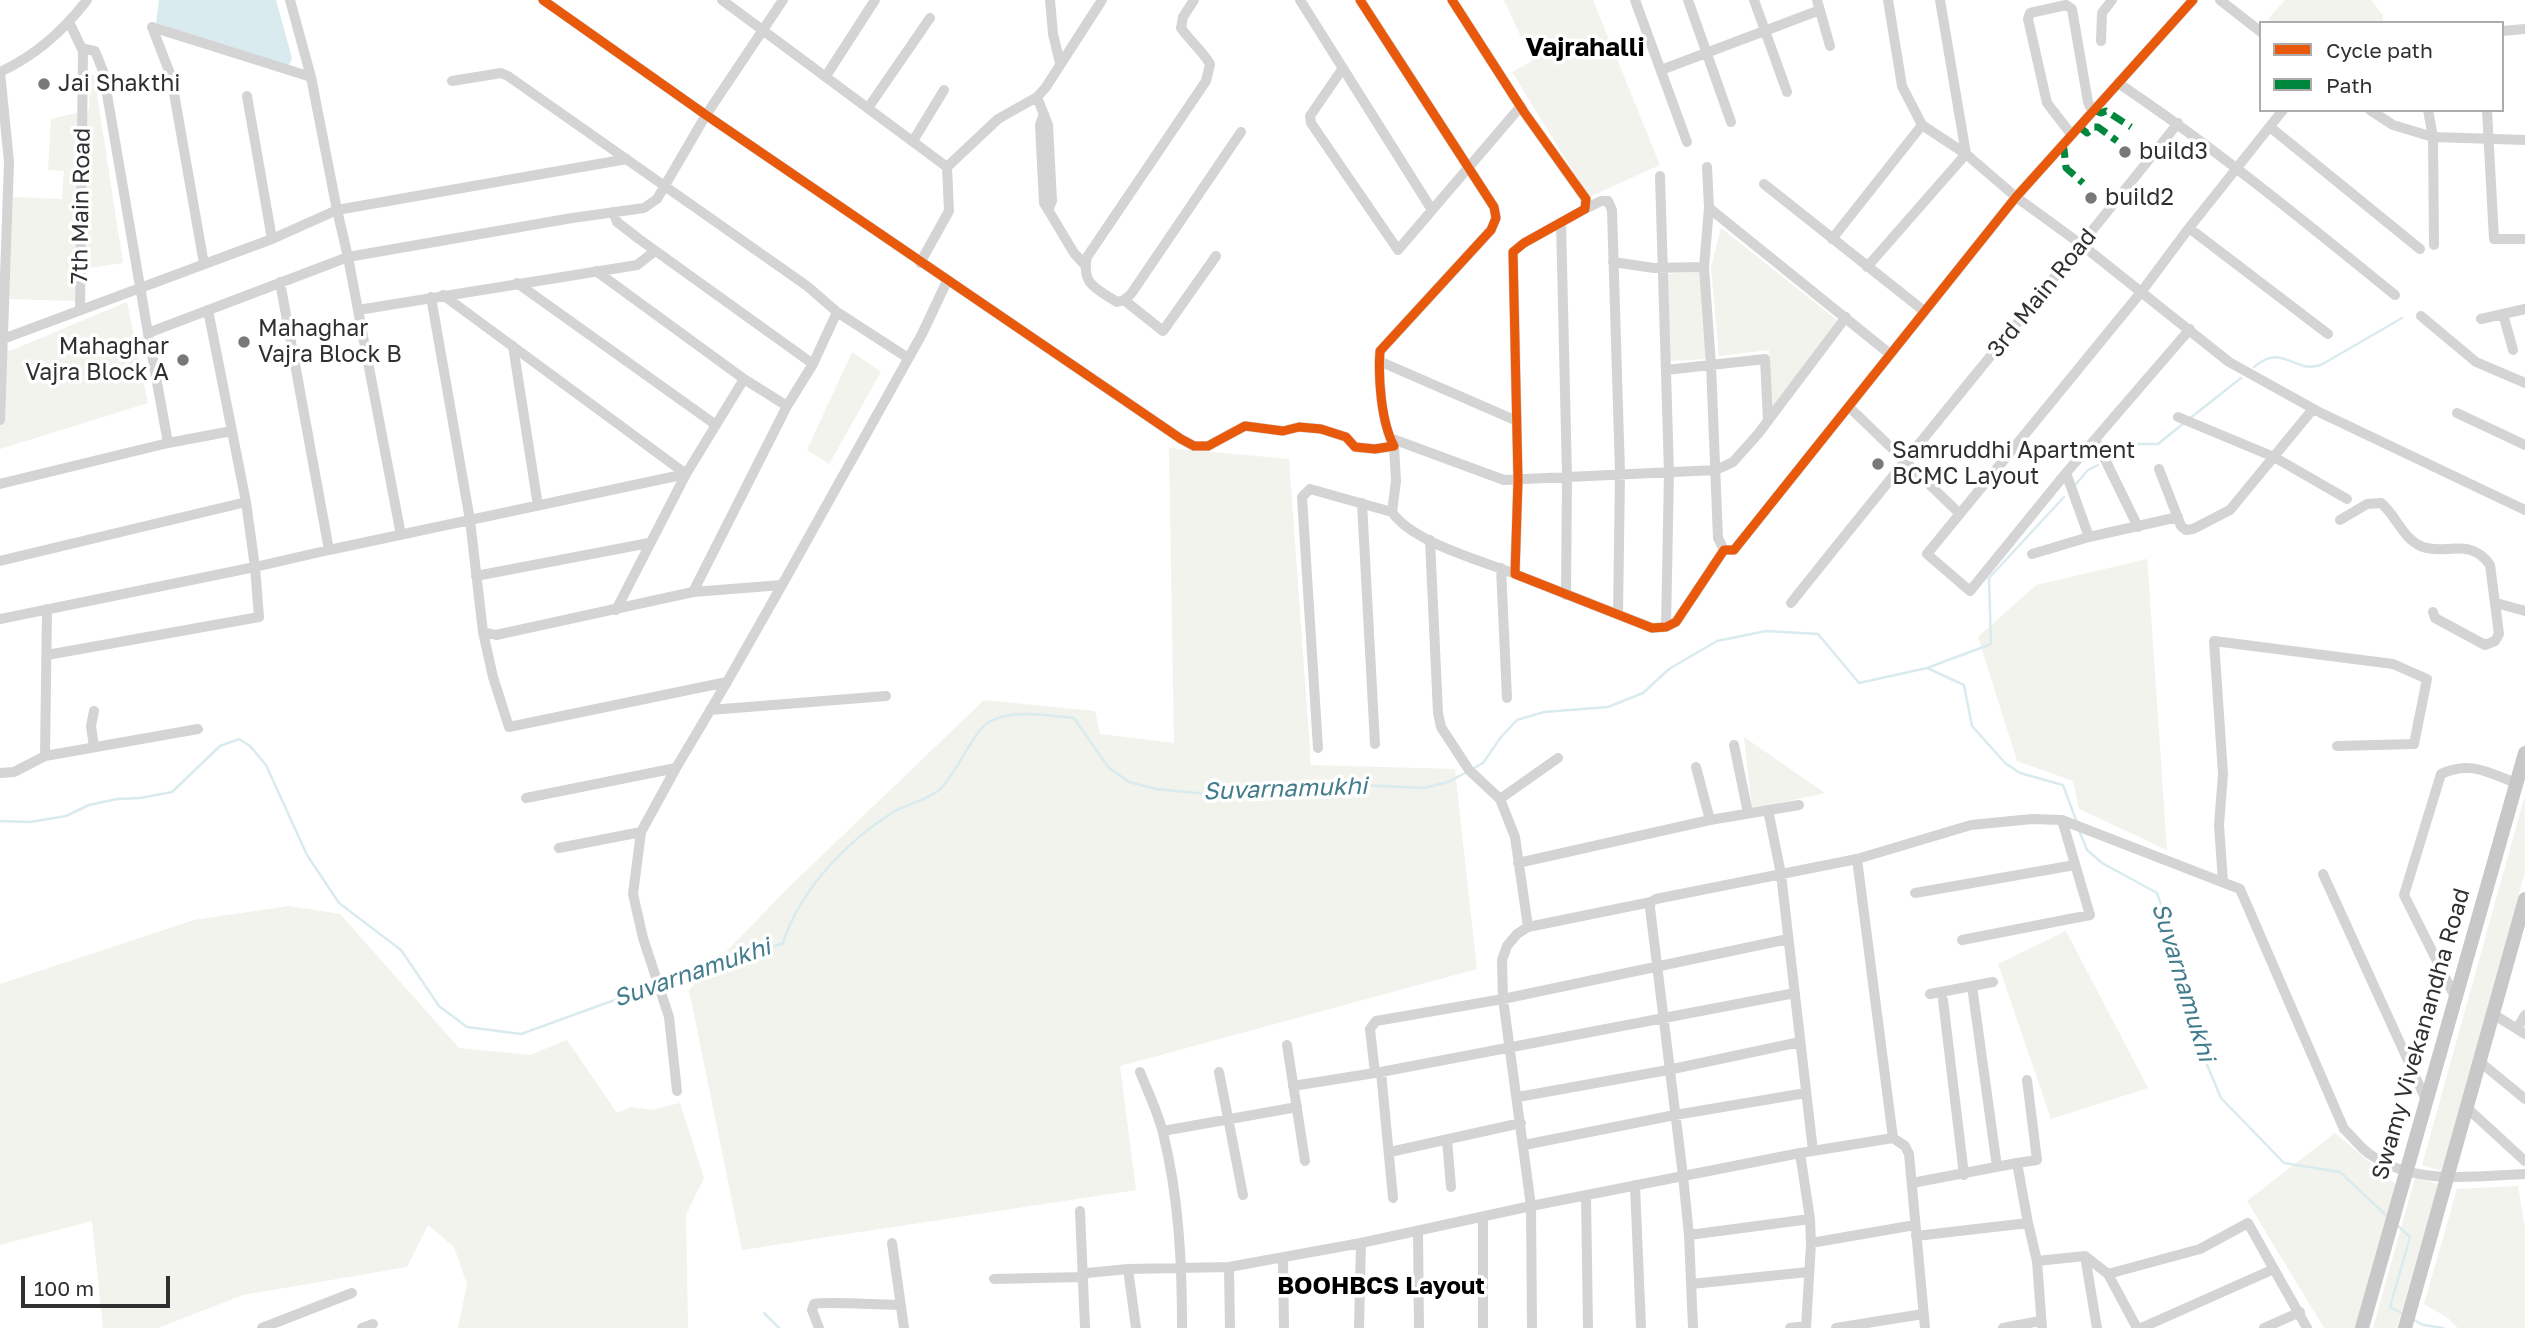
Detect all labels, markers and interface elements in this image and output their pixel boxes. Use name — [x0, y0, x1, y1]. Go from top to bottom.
legend — [2259, 21, 2504, 112]
district label: Vajrahalli — [1525, 32, 1645, 64]
text: Cycle path — [2326, 37, 2433, 63]
place label: Jai Shakthi — [58, 70, 180, 98]
text: Path — [2326, 72, 2373, 98]
marker: Jai Shakthi — [36, 76, 52, 92]
street label: 7th Main Road — [66, 128, 96, 284]
place label: build3 — [2139, 138, 2208, 166]
marker: build3 — [2117, 144, 2133, 160]
place label: build2 — [2105, 184, 2174, 212]
marker: build2 — [2083, 190, 2099, 206]
street label: 3rd Main Road — [1982, 223, 2102, 363]
place label: Mahaghar Vajra Block B — [258, 315, 402, 369]
place label: Mahaghar Vajra Block A — [25, 333, 169, 387]
marker: Mahaghar Vajra Block B — [236, 334, 252, 350]
marker: Mahaghar Vajra Block A — [175, 352, 191, 368]
place label: Samruddhi Apartment BCMC Layout — [1892, 437, 2135, 491]
marker: Samruddhi Apartment BCMC Layout — [1870, 456, 1886, 472]
water label: Suvarnamukhi — [1202, 772, 1368, 806]
street label: Swamy Vivekanandha Road — [2366, 885, 2476, 1183]
water label: Suvarnamukhi — [2145, 899, 2221, 1065]
water label: Suvarnamukhi — [610, 933, 774, 1013]
scale bar — [24, 1262, 173, 1306]
district label: BOOHBCS Layout — [1277, 1272, 1485, 1300]
text: 100 m — [34, 1275, 94, 1301]

